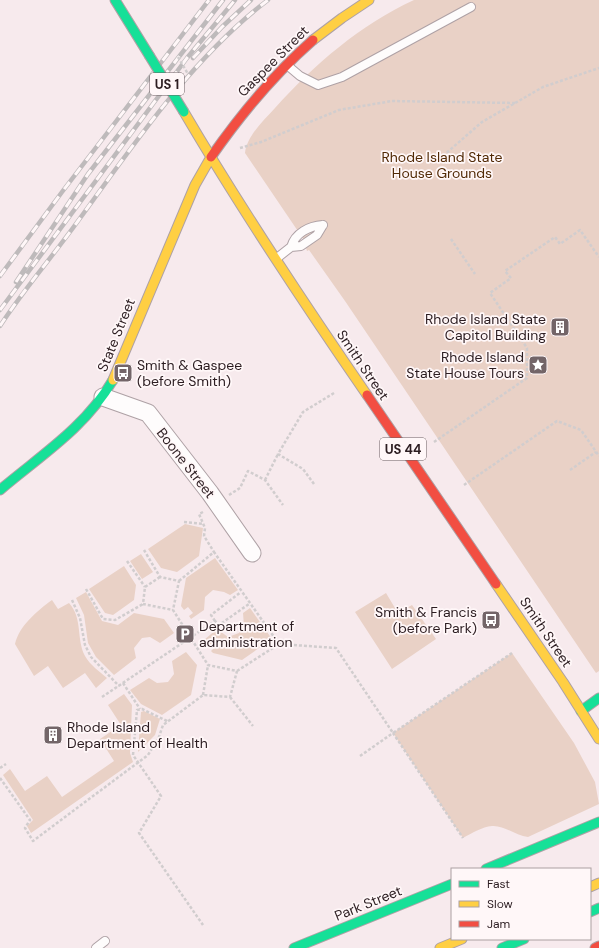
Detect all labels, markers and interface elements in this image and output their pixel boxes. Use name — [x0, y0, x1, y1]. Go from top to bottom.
street label: Gaspee Street — [234, 22, 312, 100]
road number: US 1 — [150, 73, 184, 95]
park label: Rhode Island State House Grounds — [382, 148, 503, 182]
street label: State Street — [93, 296, 139, 374]
place label: Rhode Island State Capitol Building — [425, 310, 546, 344]
building icon: Rhode Island State Capitol Building — [549, 316, 571, 338]
street label: Smith Street — [333, 326, 393, 404]
place label: Rhode Island State House Tours — [406, 348, 524, 382]
place icon: Rhode Island State House Tours — [527, 354, 549, 376]
place label: Smith & Gaspee (before Smith) — [137, 356, 242, 390]
bus stop icon: Smith & Gaspee (before Smith) — [112, 362, 134, 384]
street label: Boone Street — [153, 424, 219, 502]
road number: US 44 — [380, 438, 426, 460]
street label: Smith Street — [516, 593, 576, 671]
place label: Smith & Francis (before Park) — [375, 603, 477, 637]
bus stop icon: Smith & Francis (before Park) — [480, 609, 502, 631]
place label: Department of administration — [199, 617, 295, 651]
parking icon: Department of administration — [174, 623, 196, 645]
place label: Rhode Island Department of Health — [67, 718, 208, 752]
building icon: Rhode Island Department of Health — [42, 724, 64, 746]
legend — [451, 868, 591, 940]
text: Fast — [487, 876, 510, 892]
street label: Park Street — [332, 881, 404, 925]
text: Slow — [487, 896, 513, 912]
text: Jam — [487, 916, 510, 932]

